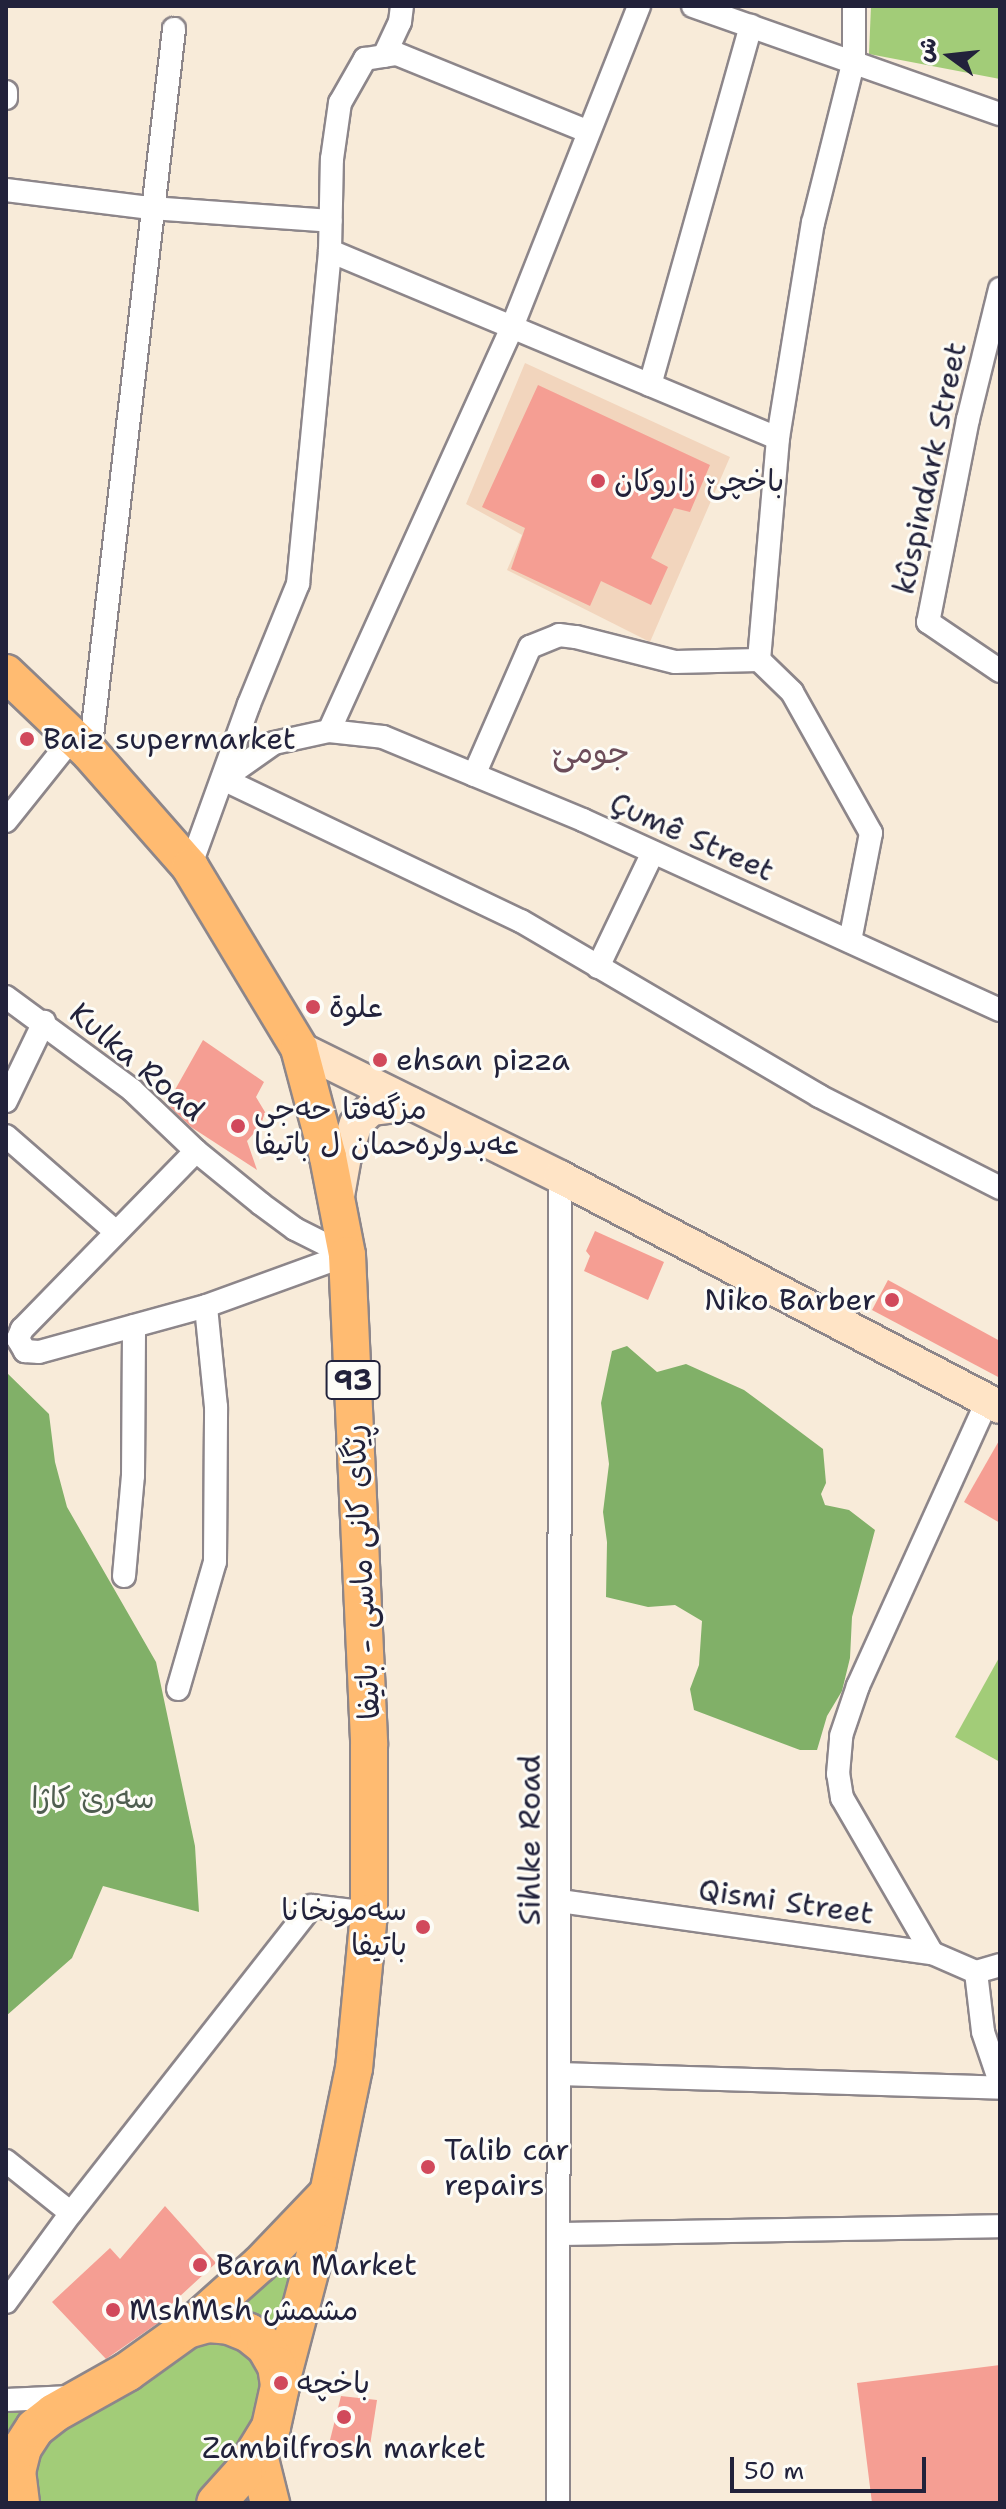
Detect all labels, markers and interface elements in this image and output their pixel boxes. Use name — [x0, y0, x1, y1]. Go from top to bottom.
north arrow — [910, 16, 990, 96]
text: ش — [909, 34, 943, 65]
street label: kûspindark Street — [886, 339, 974, 597]
place label: باخچێ زاروکان — [614, 463, 784, 499]
marker: باخچێ زاروکان — [589, 472, 607, 490]
place label: Baiz supermarket — [43, 721, 296, 757]
marker: Baiz supermarket — [18, 730, 36, 748]
district label: جومێ — [552, 733, 630, 771]
street label: Çumê Street — [604, 785, 780, 889]
place label: علوة — [329, 989, 383, 1025]
street label: Kulka Road — [62, 995, 212, 1129]
marker: علوة — [304, 998, 322, 1016]
place label: ehsan pizza — [396, 1042, 570, 1078]
marker: ehsan pizza — [371, 1051, 389, 1069]
place label: مزگەفتا حەجی عەبدولرەحمان ل باتیفا — [254, 1091, 519, 1162]
marker: مزگەفتا حەجی عەبدولرەحمان ل باتیفا — [229, 1117, 247, 1135]
place label: Niko Barber — [704, 1282, 876, 1318]
marker: Niko Barber — [883, 1291, 901, 1309]
road number: 93 — [325, 1356, 381, 1404]
street label: ڕێگای کانی ماسی - باتيفا — [336, 1423, 388, 1721]
street label: Sihlke Road — [512, 1754, 548, 1926]
park label: سەرێ کاژا — [31, 1780, 155, 1816]
street label: Qismi Street — [696, 1872, 876, 1932]
place label: سه‌مونخانا باتيفا — [281, 1892, 407, 1962]
marker: سه‌مونخانا باتيفا — [414, 1918, 432, 1936]
place label: Talib car repairs — [444, 2132, 569, 2202]
marker: Talib car repairs — [419, 2158, 437, 2176]
place label: Baran Market — [216, 2247, 417, 2283]
marker: Baran Market — [191, 2256, 209, 2274]
place label: MshMsh مشمش — [129, 2292, 358, 2328]
marker: MshMsh مشمش — [104, 2301, 122, 2319]
place label: باخچە — [297, 2365, 370, 2401]
marker: باخچە — [272, 2374, 290, 2392]
marker: Zambilfrosh market — [335, 2408, 353, 2426]
place label: Zambilfrosh market — [202, 2430, 486, 2466]
scale bar — [734, 2441, 930, 2491]
text: 50 m — [744, 2455, 804, 2487]

